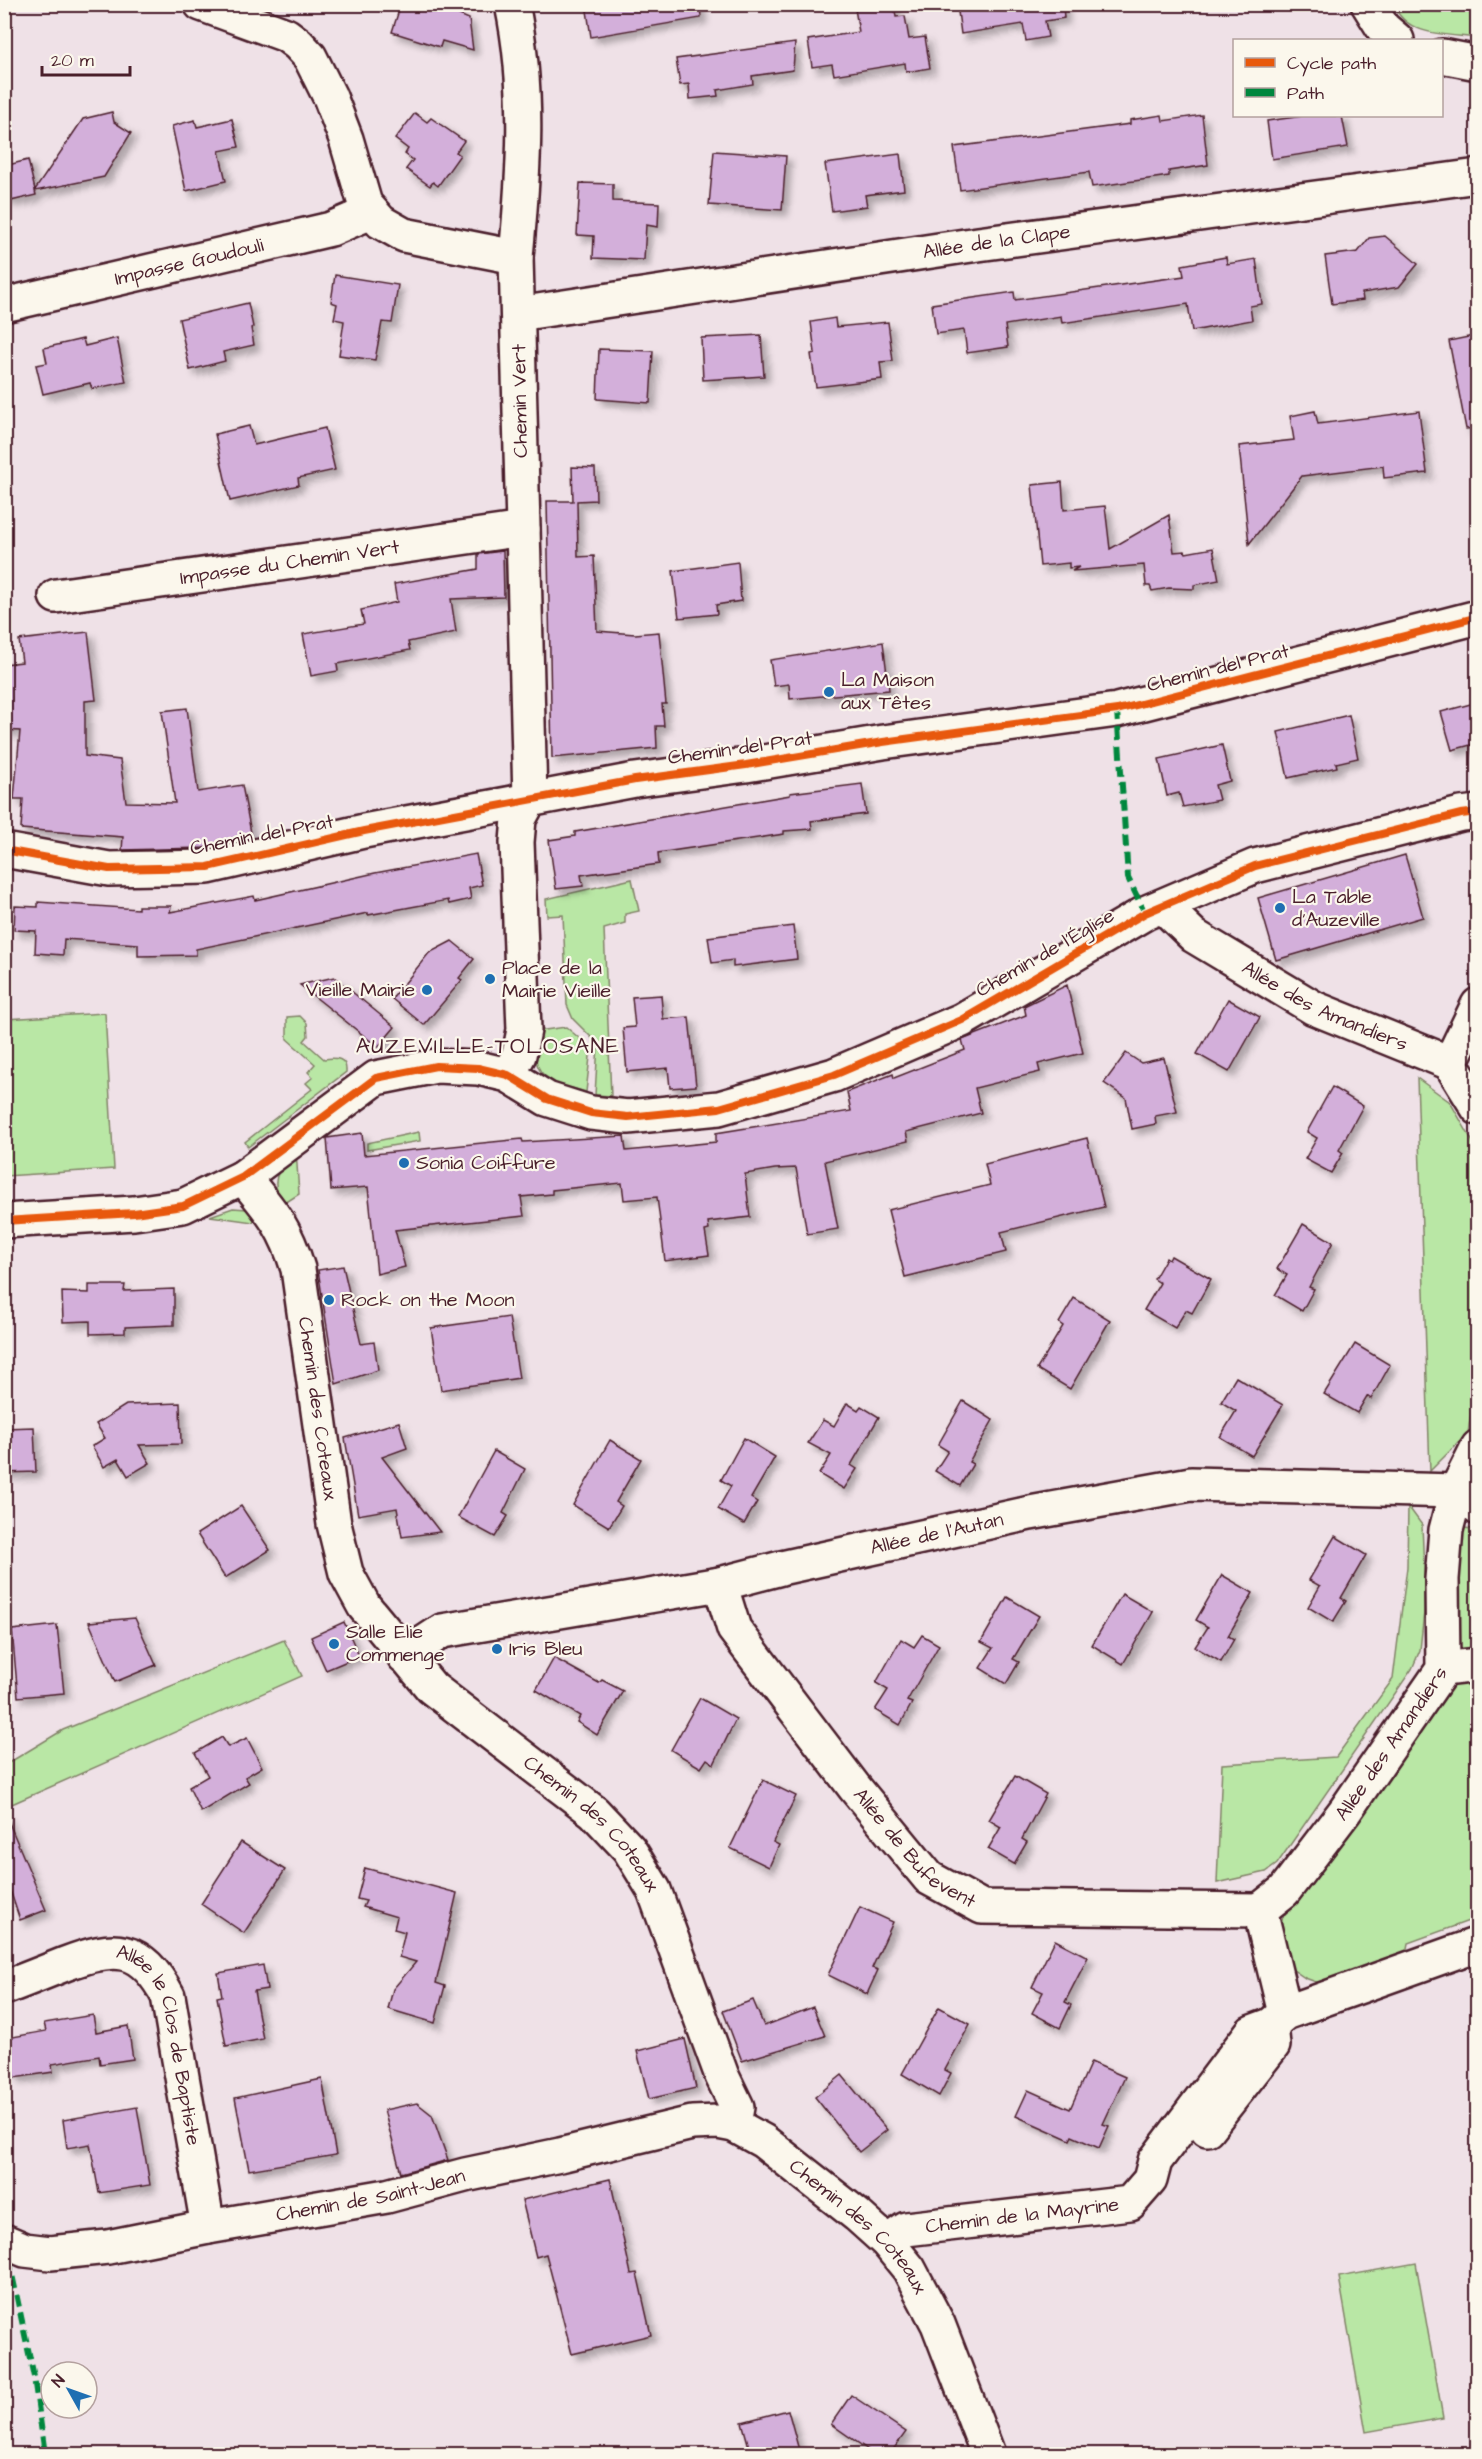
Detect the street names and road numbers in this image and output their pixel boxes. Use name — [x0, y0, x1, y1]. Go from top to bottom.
street label: Allée de la Clape — [921, 218, 1072, 266]
street label: Impasse Goudouli — [112, 231, 266, 293]
street label: Chemin Vert — [505, 344, 535, 458]
street label: Impasse du Chemin Vert — [178, 533, 401, 592]
street label: Chemin del Prat — [1144, 637, 1292, 699]
street label: Chemin del Prat — [666, 724, 814, 772]
street label: Chemin del Prat — [188, 807, 336, 863]
street label: Chemin de l'Église — [970, 902, 1120, 1005]
street label: Allée des Amandiers — [1237, 954, 1412, 1058]
street label: Chemin des Coteaux — [291, 1315, 345, 1502]
street label: Allée de l'Autan — [868, 1505, 1006, 1562]
street label: Allée des Amandiers — [1328, 1661, 1455, 1827]
street label: Chemin des Coteaux — [517, 1749, 666, 1898]
street label: Allée de Bufevent — [847, 1782, 981, 1915]
street label: Allée le Clos de Baptiste — [114, 1938, 208, 2148]
street label: Chemin des Coteaux — [783, 2153, 934, 2299]
street label: Chemin de Saint-Jean — [274, 2162, 468, 2229]
street label: Chemin de la Mayrine — [924, 2190, 1121, 2241]

